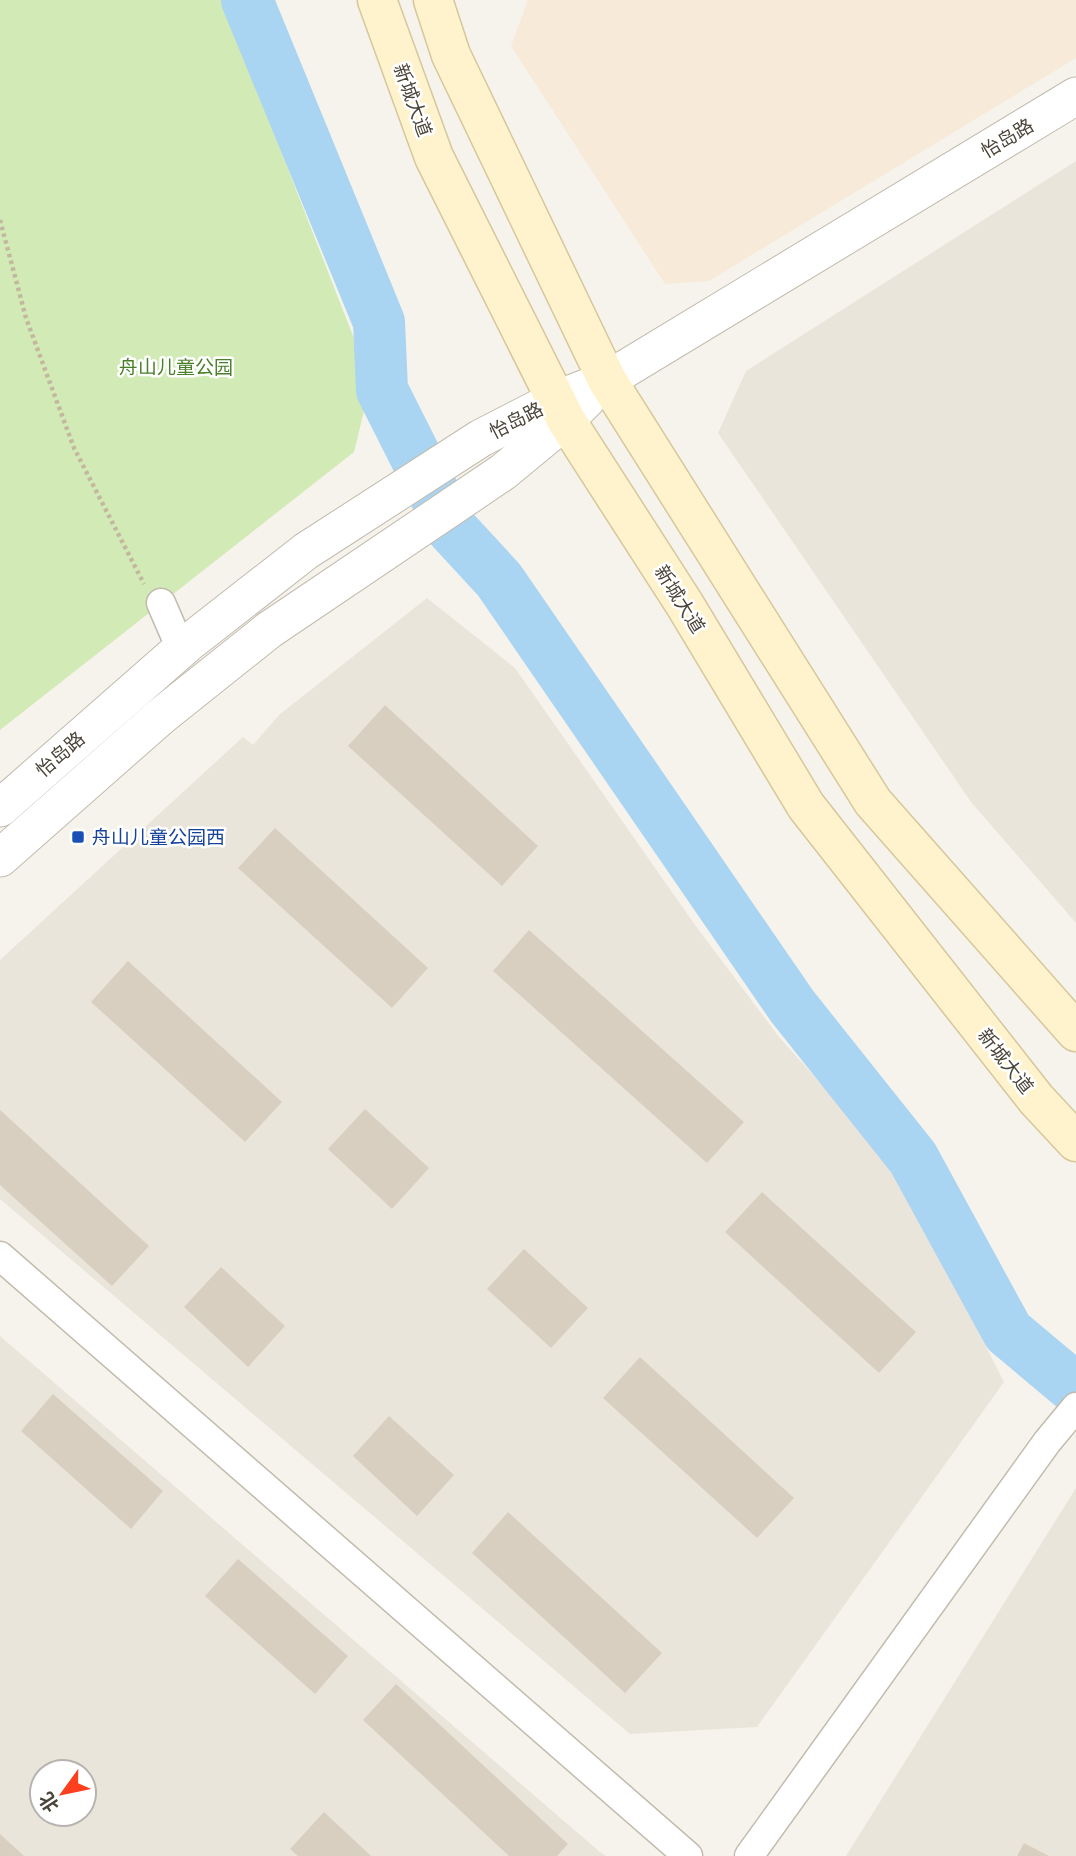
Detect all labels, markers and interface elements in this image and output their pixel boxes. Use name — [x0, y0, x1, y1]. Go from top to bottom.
street label: 新城大道 — [390, 61, 436, 139]
street label: 怡岛路 — [977, 114, 1037, 162]
park label: 舟山儿童公园 — [119, 356, 233, 378]
street label: 怡岛路 — [486, 397, 546, 443]
street label: 新城大道 — [651, 561, 709, 637]
street label: 怡岛路 — [31, 727, 89, 781]
place label: 舟山儿童公园西 — [92, 826, 225, 848]
marker: 舟山儿童公园西 — [70, 829, 86, 845]
street label: 新城大道 — [974, 1024, 1038, 1098]
north arrow — [28, 1758, 98, 1828]
text: 北 — [34, 1788, 63, 1816]

